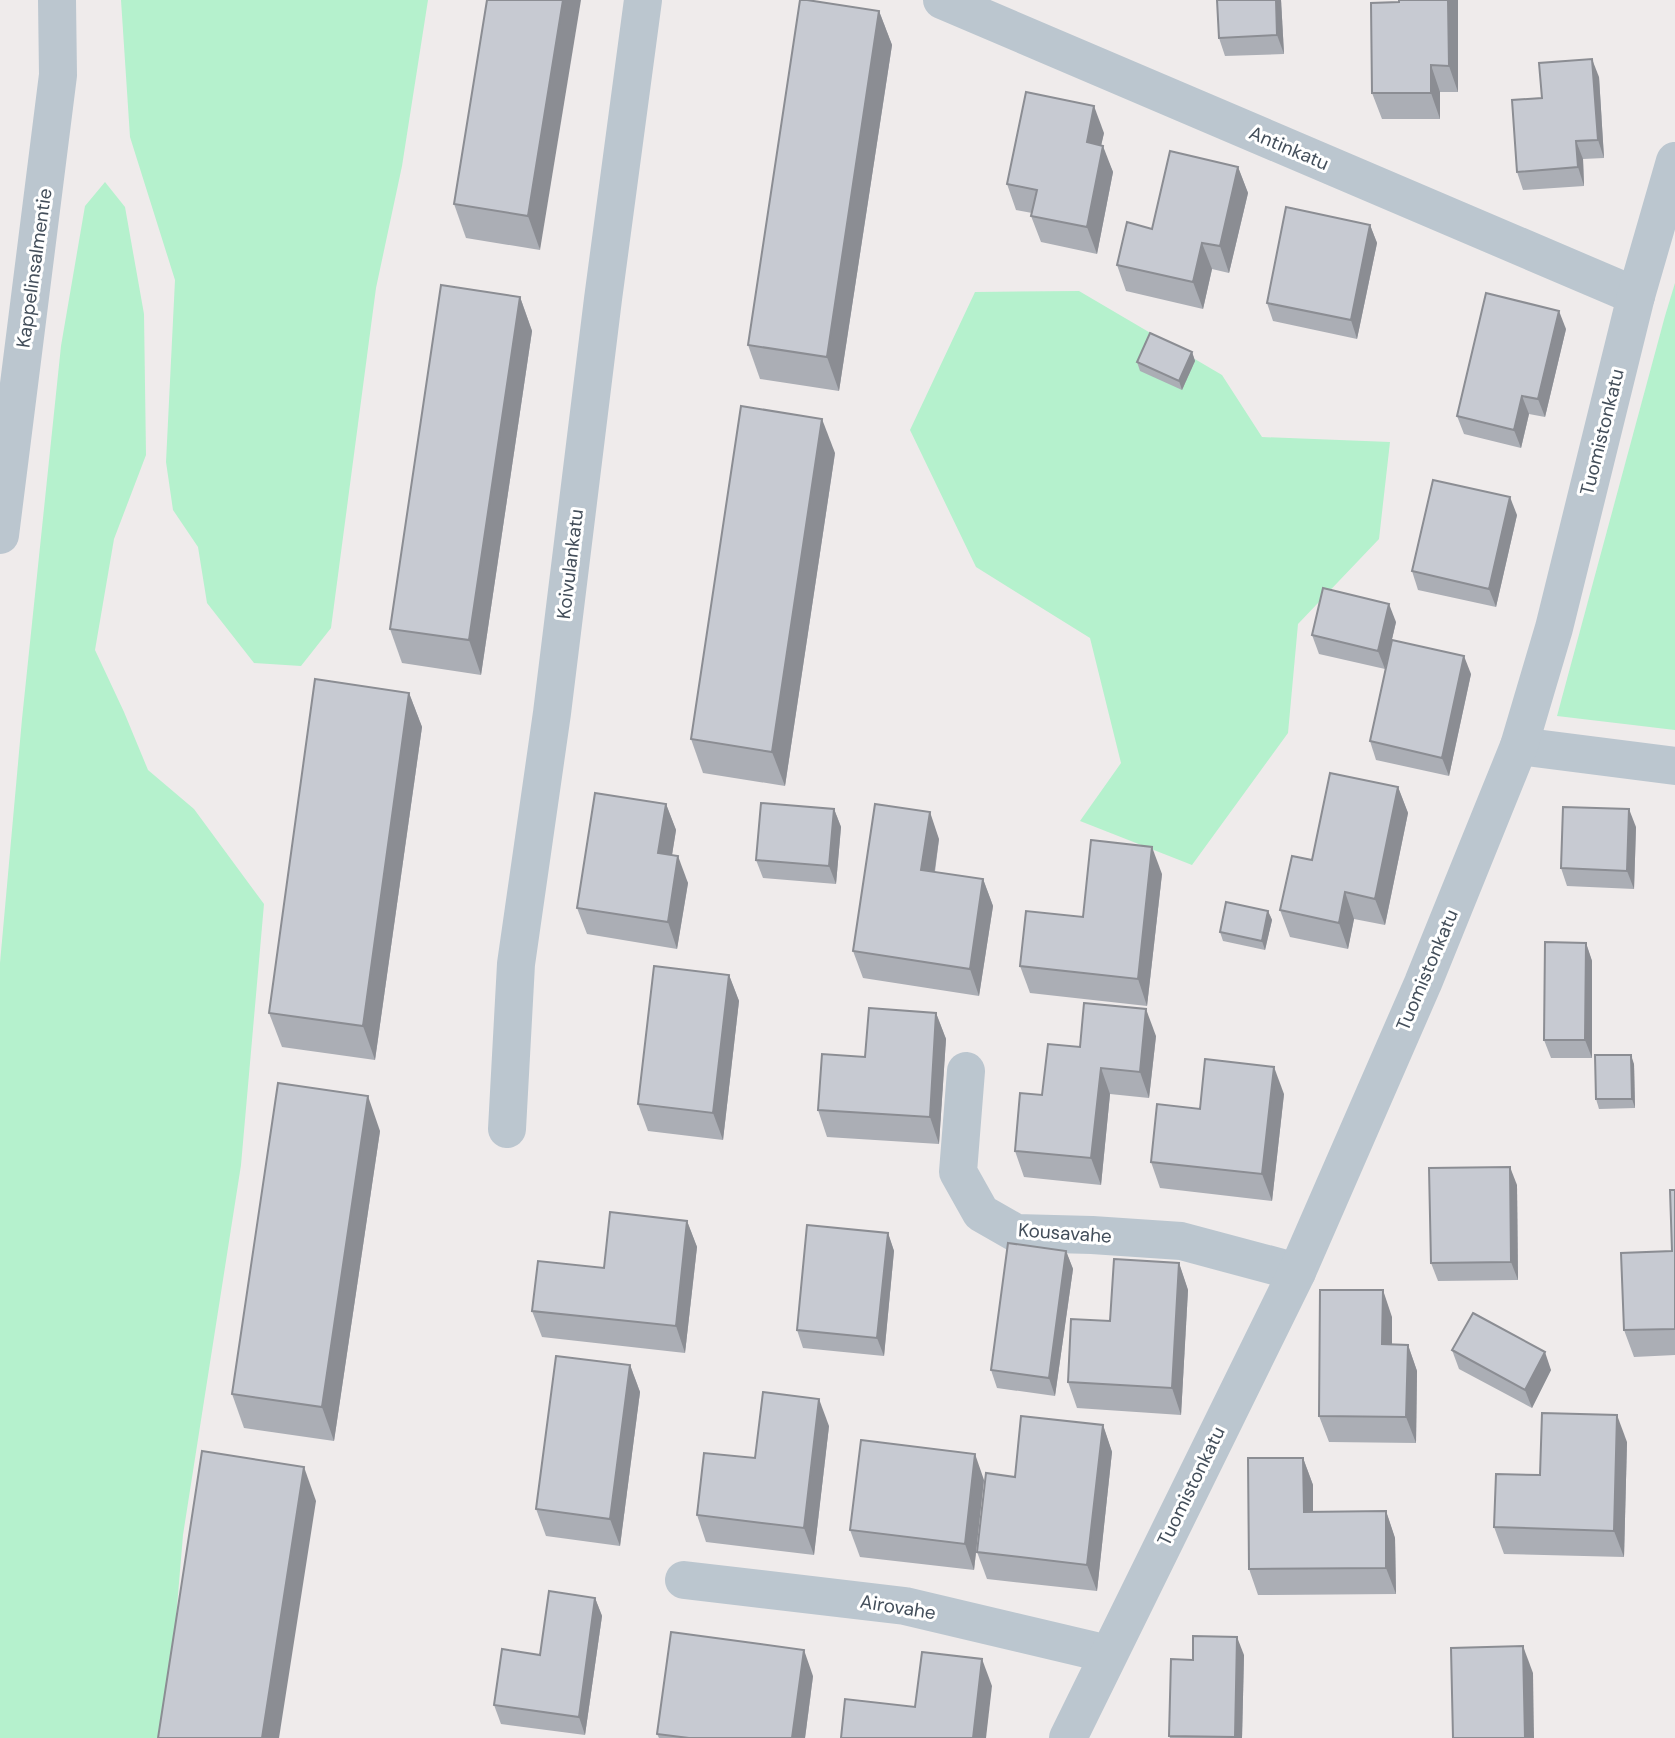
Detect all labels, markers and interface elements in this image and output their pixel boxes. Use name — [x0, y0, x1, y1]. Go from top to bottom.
street label: Antinkatu — [1245, 120, 1333, 176]
street label: Kappelinsalmentie — [10, 187, 58, 349]
street label: Tuomistonkatu — [1574, 366, 1630, 498]
street label: Koivulankatu — [551, 508, 589, 620]
street label: Tuomistonkatu — [1390, 905, 1464, 1035]
street label: Kousavahe — [1017, 1217, 1113, 1249]
street label: Tuomistonkatu — [1151, 1422, 1231, 1550]
street label: Airovahe — [858, 1589, 938, 1625]

